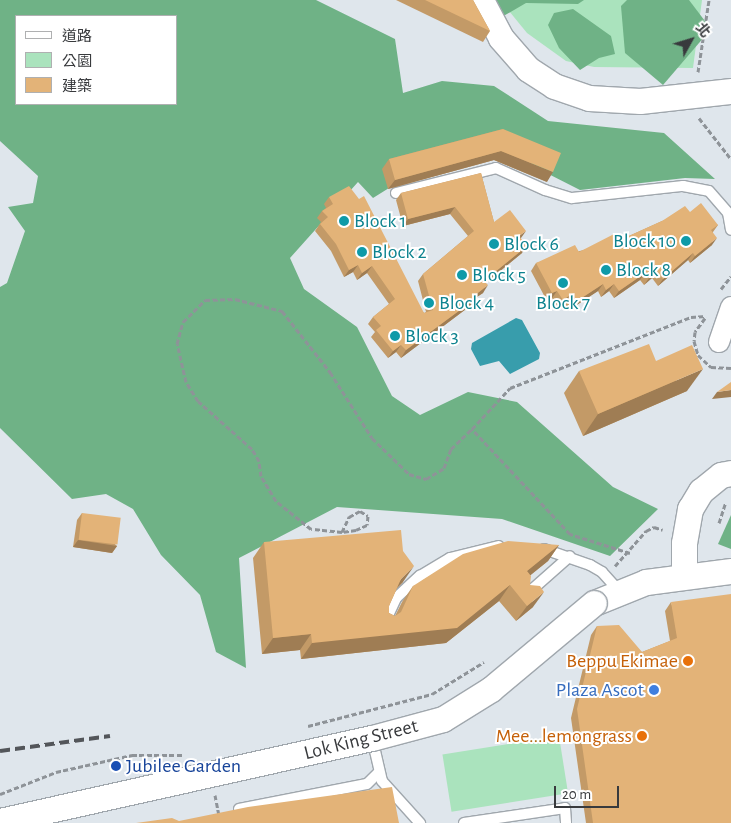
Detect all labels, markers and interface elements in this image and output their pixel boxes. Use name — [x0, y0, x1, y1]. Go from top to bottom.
legend — [15, 15, 178, 105]
north arrow — [666, 15, 716, 65]
text: 北 — [693, 21, 713, 40]
text: 道路 — [62, 29, 92, 44]
text: 公園 — [62, 54, 92, 69]
text: 建築 — [62, 79, 92, 94]
place label: Block 1 — [354, 209, 406, 233]
marker: Block 1 — [338, 215, 350, 227]
place label: Block 10 — [613, 229, 676, 253]
place label: Block 6 — [504, 232, 559, 256]
marker: Block 10 — [680, 235, 692, 247]
marker: Block 6 — [488, 238, 500, 250]
place label: Block 2 — [372, 240, 427, 264]
marker: Block 2 — [356, 246, 368, 258]
place label: Block 8 — [616, 258, 671, 282]
place label: Block 5 — [472, 263, 526, 287]
marker: Block 8 — [600, 264, 612, 276]
marker: Block 5 — [456, 269, 468, 281]
marker: Block 7 — [557, 277, 569, 289]
place label: Block 4 — [439, 291, 494, 315]
place label: Block 7 — [536, 291, 590, 315]
marker: Block 4 — [423, 297, 435, 309]
place label: Block 3 — [405, 324, 459, 348]
marker: Block 3 — [389, 330, 401, 342]
place label: Beppu Ekimae — [566, 649, 678, 673]
marker: Beppu Ekimae — [682, 655, 694, 667]
place label: Plaza Ascot — [556, 678, 644, 702]
marker: Plaza Ascot — [648, 684, 660, 696]
street label: Lok King Street — [302, 714, 420, 766]
place label: Mee...lemongrass — [496, 724, 632, 748]
marker: Mee...lemongrass — [636, 730, 648, 742]
place label: Jubilee Garden — [126, 754, 241, 778]
marker: Jubilee Garden — [110, 760, 122, 772]
scale bar — [556, 776, 621, 808]
text: 20 m — [562, 787, 591, 802]

